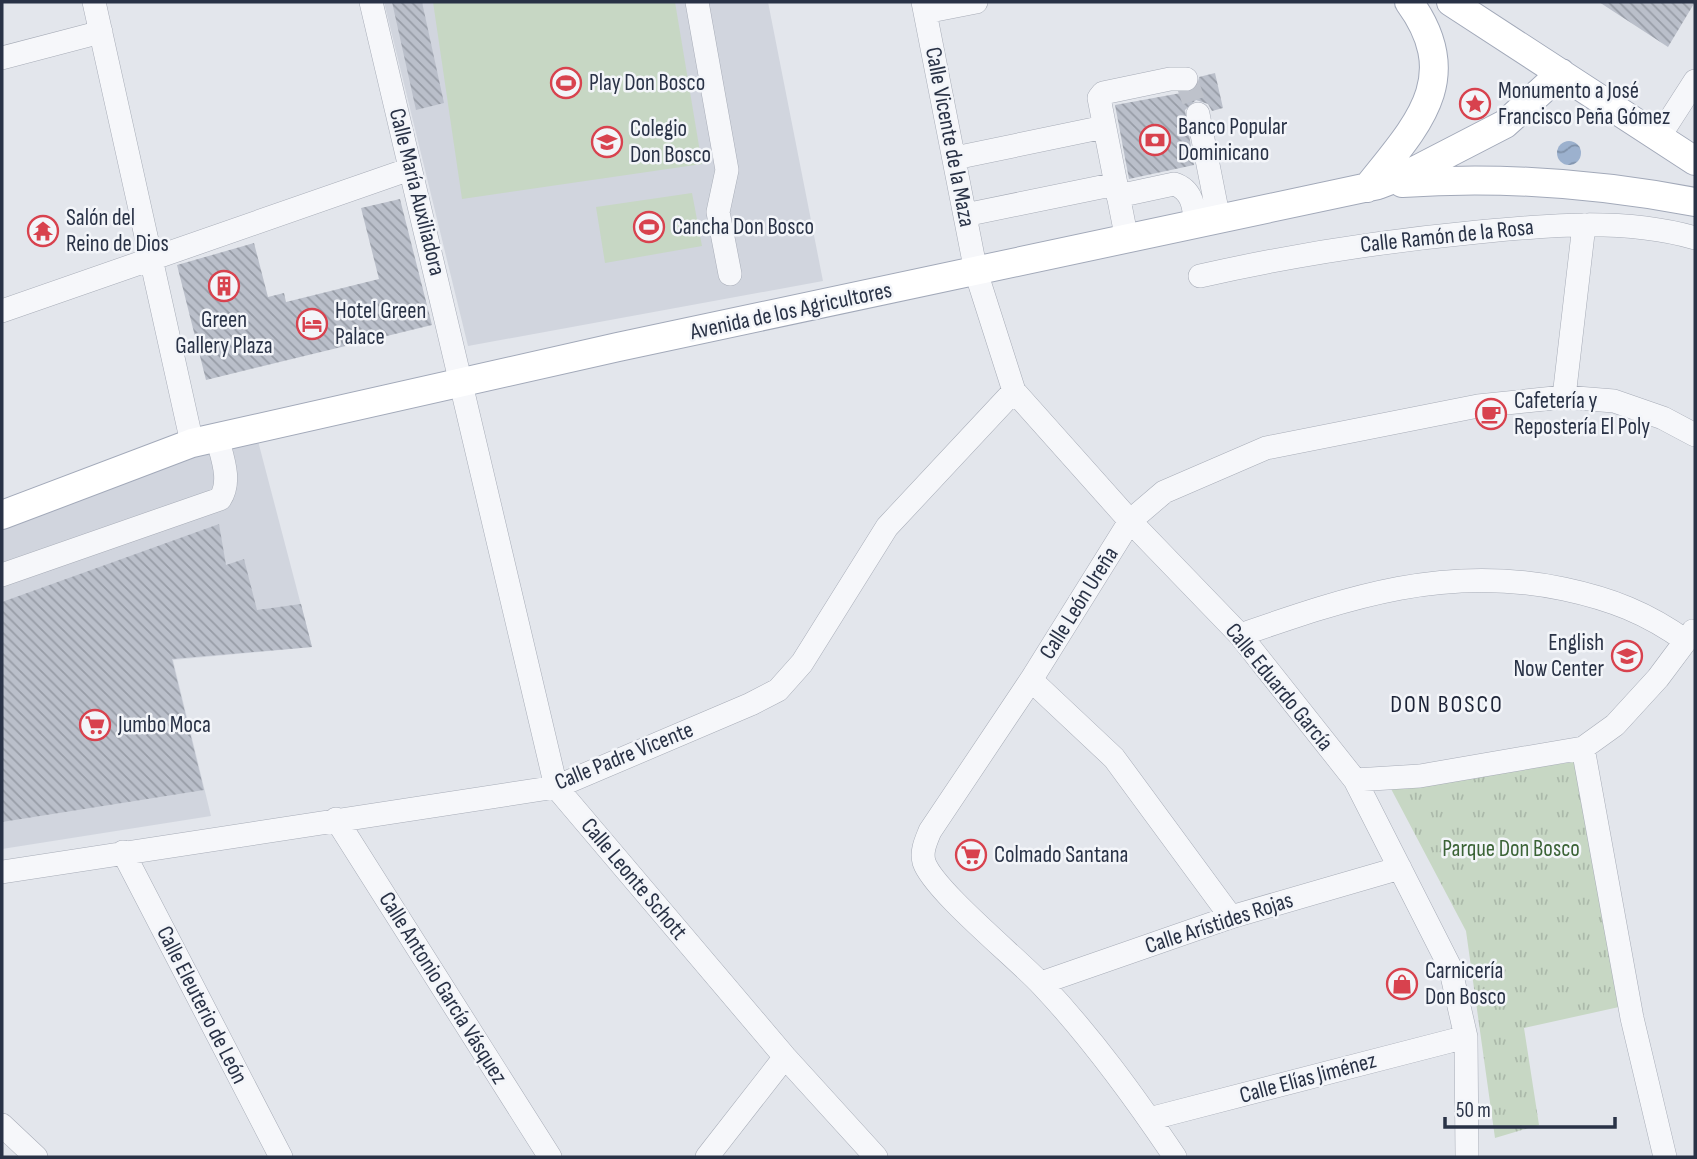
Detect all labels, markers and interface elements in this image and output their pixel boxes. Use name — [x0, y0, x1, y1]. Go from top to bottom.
street label: Calle Vicente de la Maza — [919, 45, 981, 229]
sports icon: Play Don Bosco — [549, 66, 583, 100]
place label: Play Don Bosco — [589, 69, 705, 97]
place label: Monumento a José Francisco Peña Gómez — [1498, 77, 1670, 131]
place icon: Monumento a José Francisco Peña Gómez — [1458, 87, 1492, 121]
street label: Calle María Auxiliadora — [383, 105, 451, 279]
place label: Banco Popular Dominicano — [1178, 113, 1288, 167]
place label: Colegio Don Bosco — [630, 115, 711, 169]
bank icon: Banco Popular Dominicano — [1138, 123, 1172, 157]
school or university icon: Colegio Don Bosco — [590, 125, 624, 159]
place label: Salón del Reino de Dios — [66, 204, 169, 258]
sports icon: Cancha Don Bosco — [632, 210, 666, 244]
place label: Cancha Don Bosco — [672, 213, 814, 241]
street label: Calle Ramón de la Rosa — [1359, 213, 1535, 259]
temple icon: Salón del Reino de Dios — [26, 214, 60, 248]
building icon: Green Gallery Plaza — [207, 269, 241, 303]
street label: Avenida de los Agricultores — [687, 276, 894, 346]
place label: Hotel Green Palace — [335, 297, 426, 351]
place label: Green Gallery Plaza — [175, 306, 273, 360]
hotel icon: Hotel Green Palace — [295, 307, 329, 341]
place label: Cafetería y Repostería El Poly — [1514, 387, 1650, 441]
cafe icon: Cafetería y Repostería El Poly — [1474, 397, 1508, 431]
street label: Calle León Ureña — [1033, 542, 1125, 664]
street label: Calle Eduardo García — [1219, 617, 1339, 757]
place label: English Now Center — [1513, 629, 1604, 683]
school or university icon: English Now Center — [1610, 639, 1644, 673]
district label: DON BOSCO — [1390, 690, 1504, 719]
supermarket icon: Jumbo Moca — [78, 708, 112, 742]
place label: Jumbo Moca — [117, 711, 211, 739]
street label: Calle Padre Vicente — [551, 715, 697, 797]
street label: Calle Leonte Schott — [575, 812, 693, 946]
park label: Parque Don Bosco — [1442, 835, 1580, 863]
supermarket icon: Colmado Santana — [954, 838, 988, 872]
place label: Colmado Santana — [994, 841, 1128, 869]
street label: Calle Arístides Rojas — [1142, 886, 1296, 960]
street label: Calle Antonio García Vásquez — [373, 887, 513, 1089]
street label: Calle Eleuterio de León — [150, 921, 254, 1089]
place label: Carnicería Don Bosco — [1425, 957, 1506, 1011]
shop icon: Carnicería Don Bosco — [1385, 967, 1419, 1001]
street label: Calle Elías Jiménez — [1237, 1046, 1379, 1110]
scale bar — [1445, 1086, 1615, 1130]
text: 50 m — [1456, 1098, 1491, 1123]

